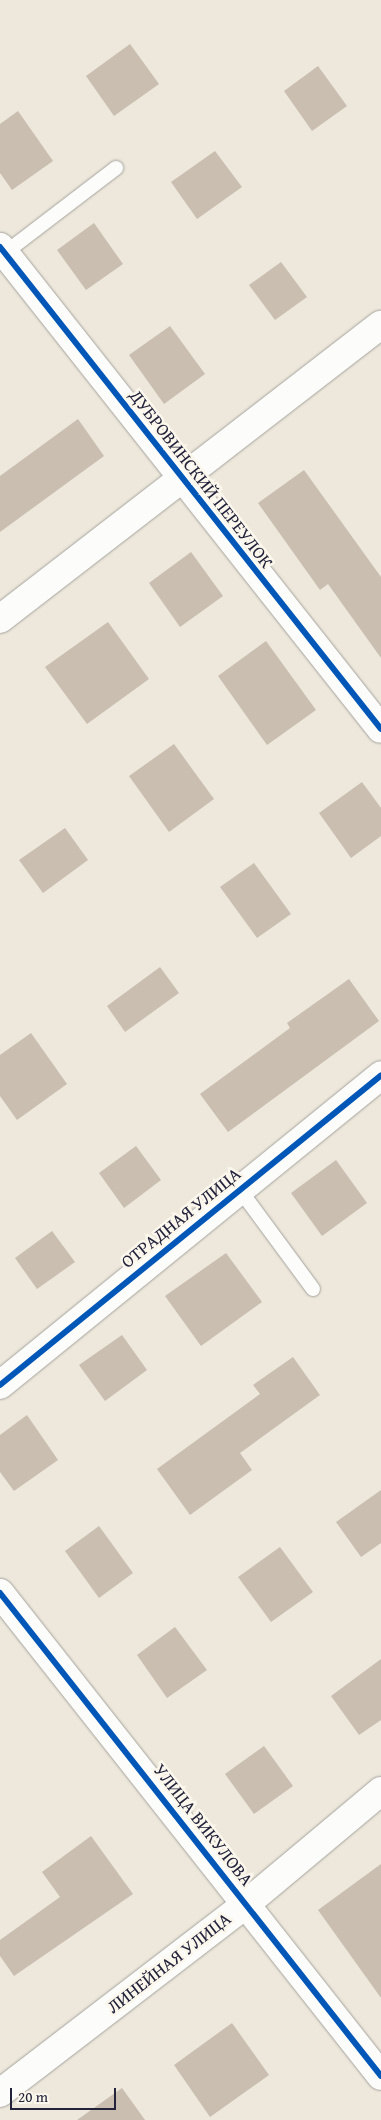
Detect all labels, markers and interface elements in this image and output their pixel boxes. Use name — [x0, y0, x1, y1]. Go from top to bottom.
street label: ДУБРОВИНСКИЙ ПЕРЕУЛОК — [125, 385, 277, 573]
street label: ОТРАДНАЯ УЛИЦА — [117, 1163, 245, 1273]
street label: УЛИЦА ВИКУЛОВА — [149, 1760, 257, 1890]
street label: ЛИНЕЙНАЯ УЛИЦА — [103, 1908, 235, 2018]
scale bar — [12, 2078, 119, 2110]
text: 20 m — [18, 2086, 48, 2107]

